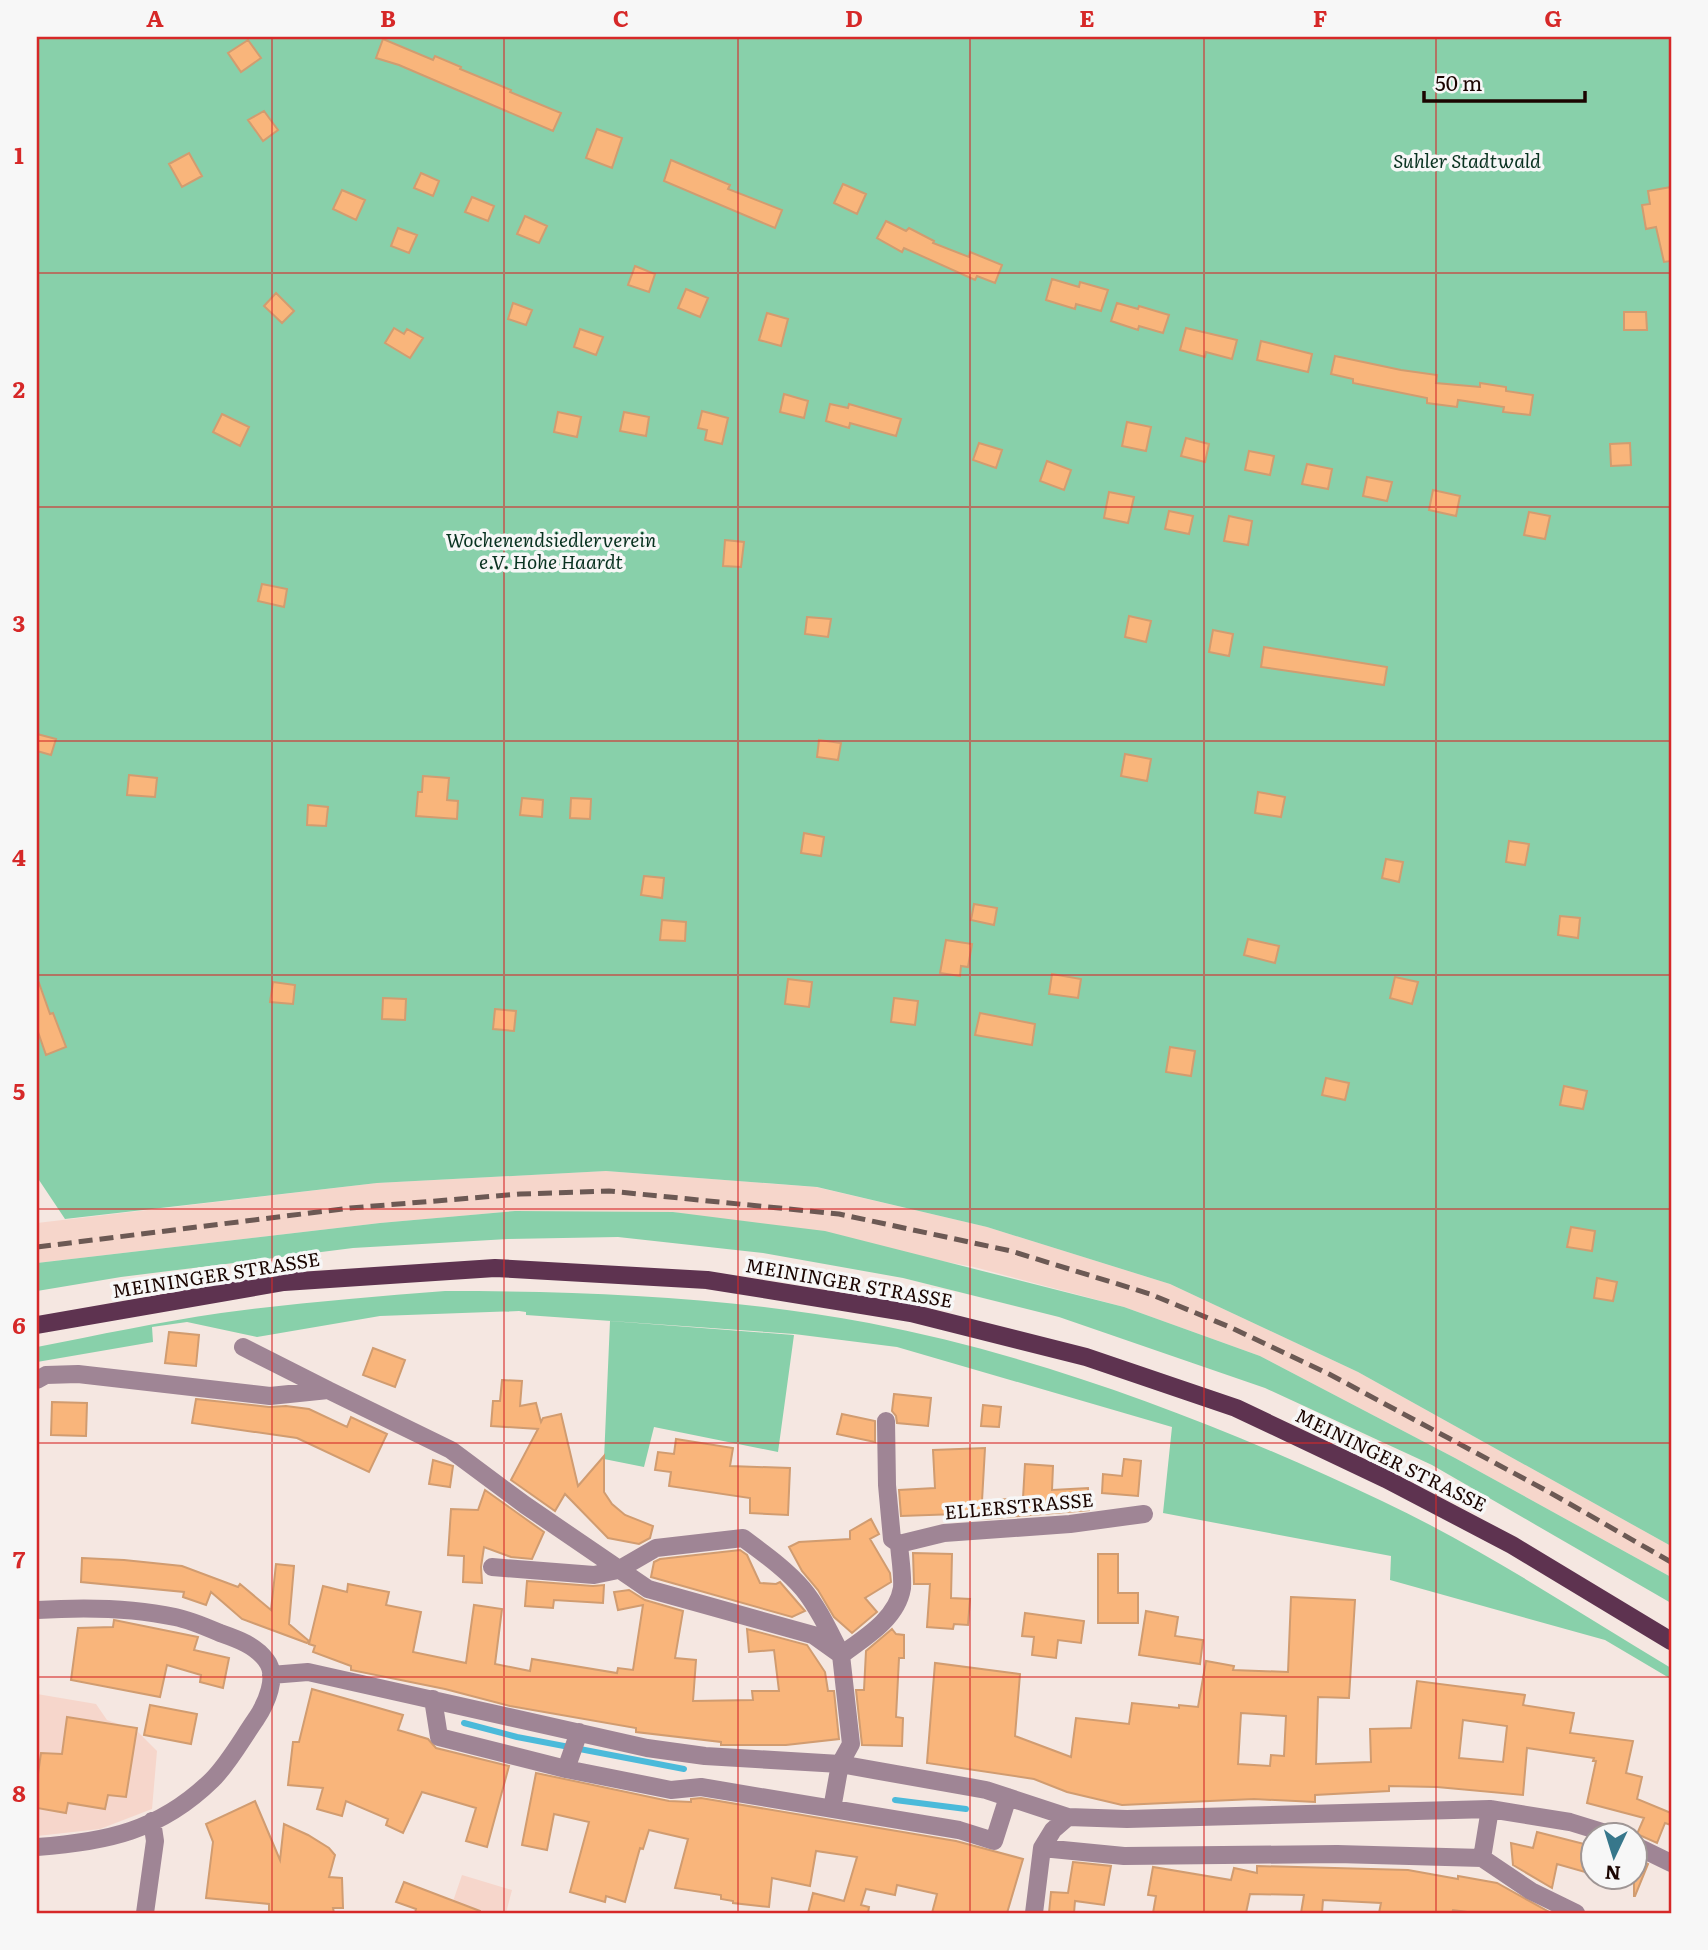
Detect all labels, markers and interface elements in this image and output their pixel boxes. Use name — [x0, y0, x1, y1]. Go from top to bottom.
text: A — [146, 0, 164, 34]
text: B — [380, 0, 396, 34]
text: C — [613, 0, 629, 34]
text: D — [845, 0, 863, 34]
text: E — [1079, 0, 1095, 34]
text: F — [1313, 0, 1328, 34]
text: G — [1544, 0, 1562, 34]
scale bar — [1424, 60, 1586, 104]
text: 50 m — [1435, 66, 1482, 97]
text: 1 — [14, 137, 24, 171]
park label: Suhler Stadtwald — [1393, 146, 1541, 174]
text: 2 — [13, 371, 25, 405]
park label: Wochenendsiedlerverein e.V. Hohe Haardt — [446, 525, 657, 575]
text: 3 — [13, 605, 25, 639]
text: 4 — [12, 839, 26, 873]
text: 5 — [13, 1073, 25, 1107]
street label: MEININGER STRASSE — [110, 1244, 322, 1304]
street label: MEININGER STRASSE — [743, 1250, 955, 1314]
text: 6 — [12, 1307, 26, 1341]
street label: MEININGER STRASSE — [1291, 1401, 1492, 1518]
street label: ELLERSTRASSE — [943, 1485, 1095, 1525]
text: 7 — [13, 1541, 26, 1575]
text: 8 — [12, 1775, 26, 1809]
north arrow — [1578, 1820, 1648, 1890]
text: N — [1604, 1859, 1622, 1888]

